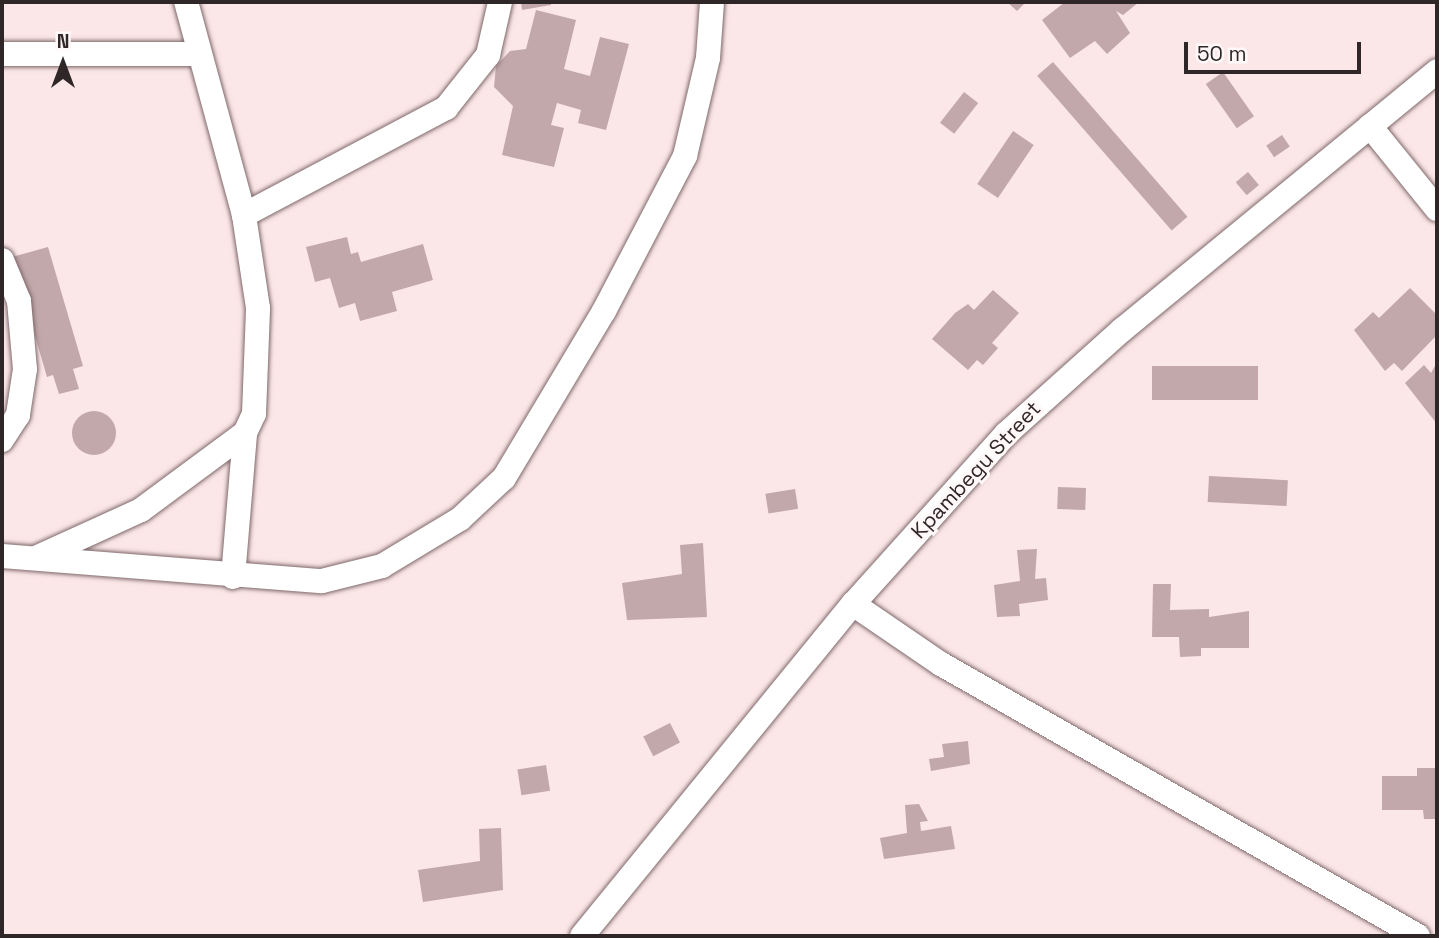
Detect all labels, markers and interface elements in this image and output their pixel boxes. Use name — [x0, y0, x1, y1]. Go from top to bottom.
north arrow — [28, 28, 98, 98]
scale bar — [1187, 28, 1364, 72]
text: N — [57, 29, 69, 54]
text: 50 m — [1197, 40, 1247, 67]
street label: Kpambegu Street — [906, 396, 1046, 544]

